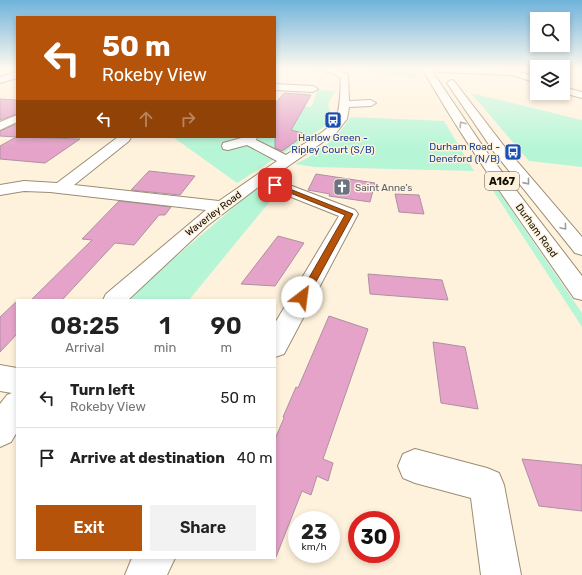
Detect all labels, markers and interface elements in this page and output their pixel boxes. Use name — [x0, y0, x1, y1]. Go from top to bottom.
map controls — [530, 12, 570, 100]
button: search — [530, 12, 570, 52]
text: 50 m — [102, 30, 171, 63]
icon: left — [36, 32, 88, 84]
button: layers — [530, 60, 570, 100]
text: Rokeby View — [102, 64, 207, 86]
icon: left — [93, 108, 115, 130]
icon: ahead — [135, 108, 157, 130]
icon: right — [177, 108, 199, 130]
bus stop icon: Harlow Green - Ripley Court (S/B) — [323, 110, 343, 130]
one-way arrow — [459, 121, 467, 128]
place label: Harlow Green - Ripley Court (S/B) — [291, 132, 375, 156]
place label: Durham Road - Deneford (N/B) — [429, 141, 500, 165]
bus stop icon: Durham Road - Deneford (N/B) — [503, 142, 523, 162]
pin — [258, 168, 292, 202]
road number: A167 — [485, 172, 519, 190]
icon: arrive — [264, 174, 286, 196]
church icon: Saint Anne's — [332, 177, 352, 197]
one-way arrow — [522, 177, 529, 185]
place label: Saint Anne's — [355, 182, 412, 194]
street label: Waverley Road — [183, 189, 244, 239]
street label: Durham Road — [513, 201, 560, 260]
one-way arrow — [560, 223, 567, 230]
position arrow — [281, 276, 323, 318]
text: 08:25 — [50, 312, 119, 340]
text: 1 — [159, 312, 171, 340]
text: 90 — [211, 312, 242, 340]
text: Arrival — [65, 340, 104, 355]
text: min — [154, 340, 176, 355]
text: m — [220, 340, 232, 355]
text: Turn left — [70, 381, 135, 399]
icon: left — [36, 387, 58, 409]
text: 50 m — [221, 389, 256, 407]
text: Rokeby View — [70, 399, 146, 414]
icon: arrive — [36, 447, 58, 469]
text: Arrive at destination — [70, 449, 225, 467]
text: 40 m — [237, 449, 273, 467]
button: Exit — [36, 505, 142, 551]
button: Share — [150, 505, 256, 551]
speed limit sign: 30 — [348, 511, 400, 563]
text: 23 — [301, 520, 327, 544]
text: km/h — [302, 541, 326, 553]

